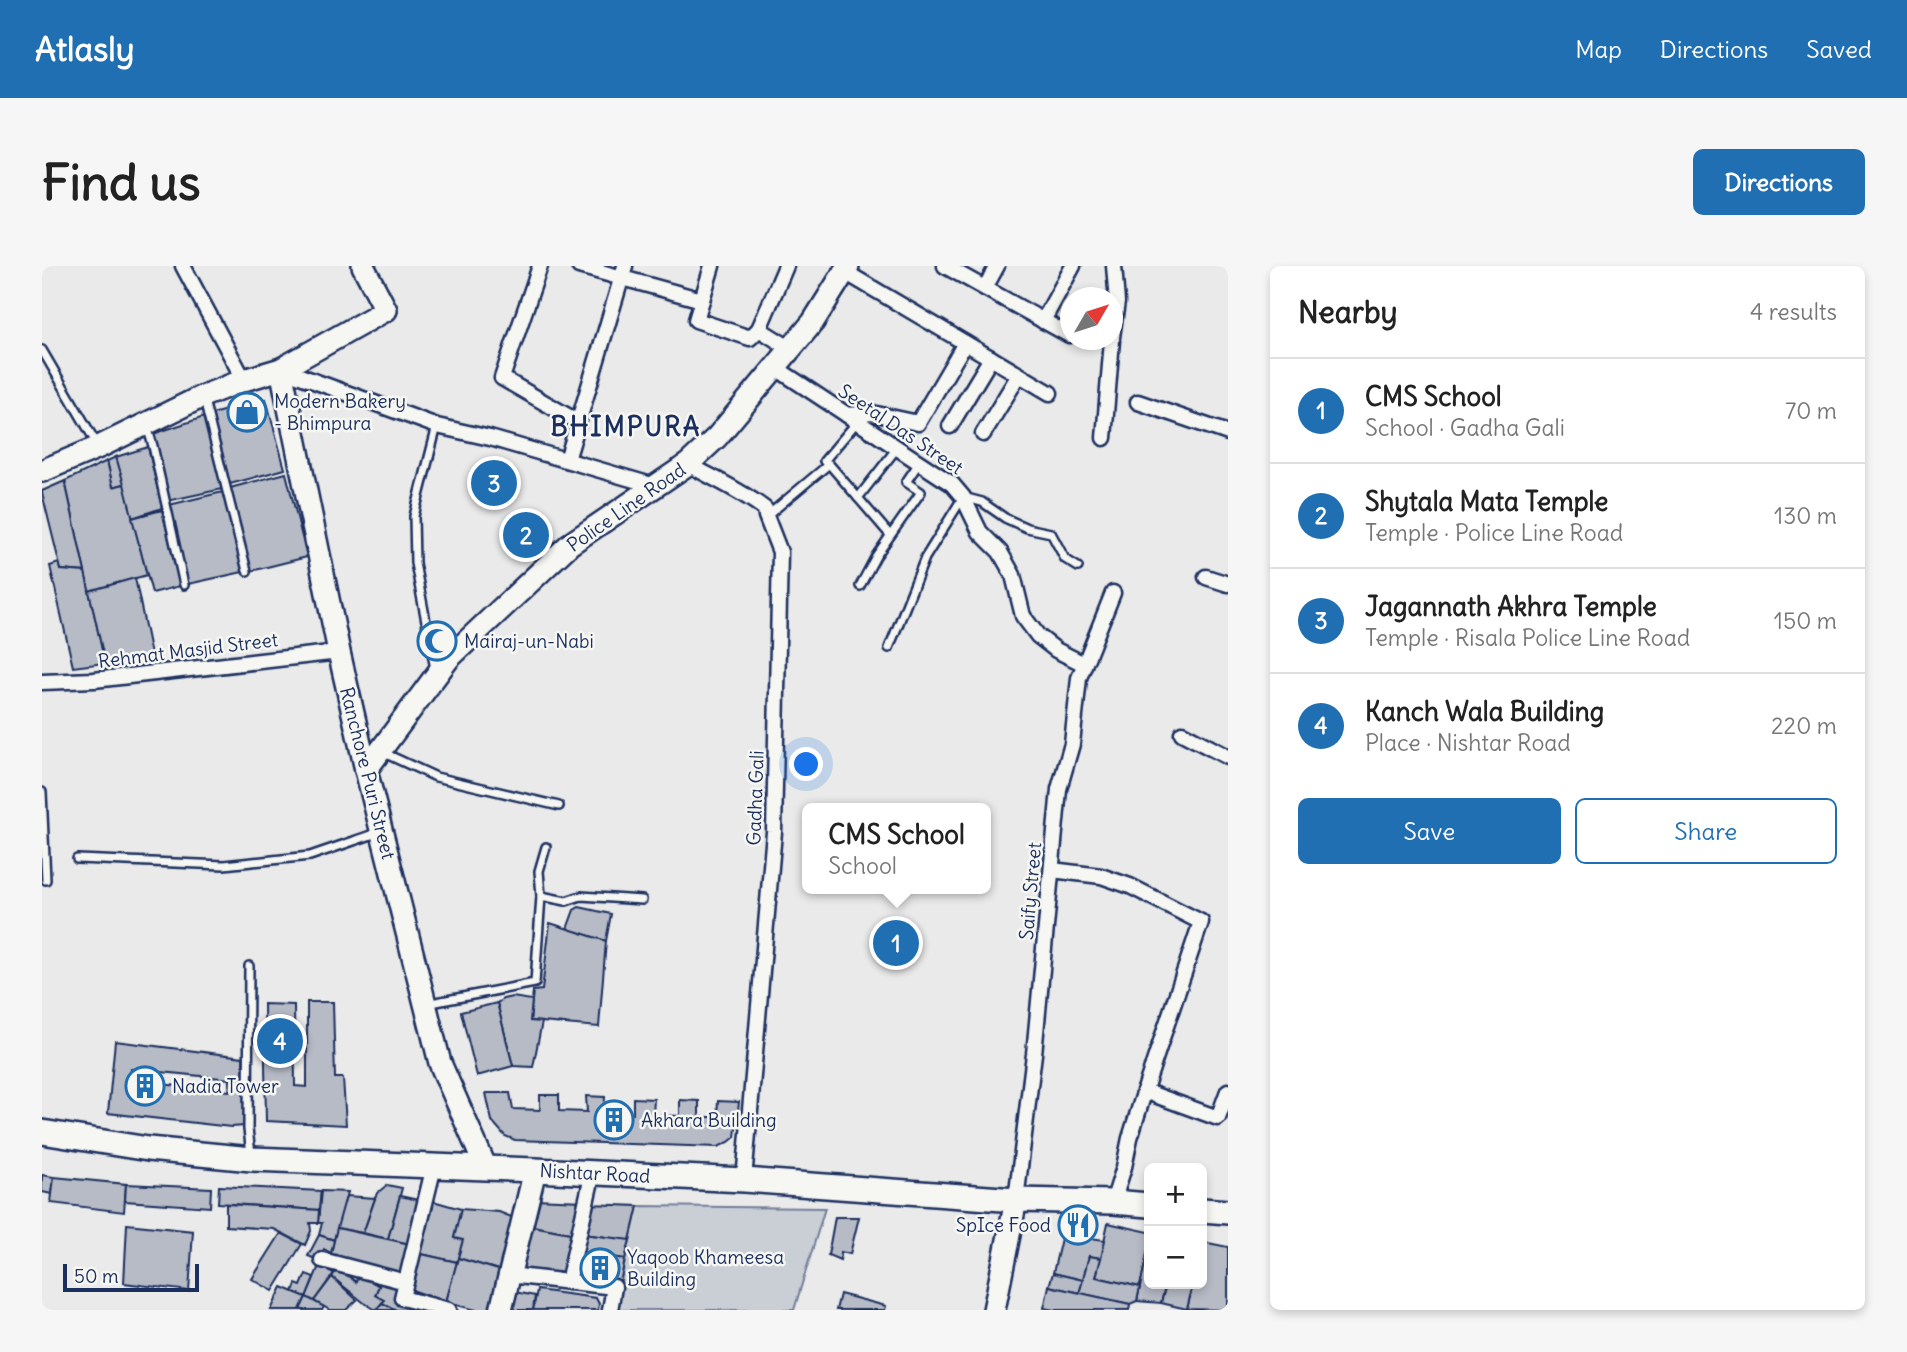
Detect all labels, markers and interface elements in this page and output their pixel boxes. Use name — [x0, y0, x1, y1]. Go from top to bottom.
text: Atlasly — [35, 28, 134, 70]
text: Map — [1575, 34, 1622, 64]
text: Directions — [1660, 34, 1768, 64]
text: Saved — [1806, 34, 1872, 64]
button: Directions — [1693, 149, 1865, 215]
text: Find us — [42, 152, 200, 213]
north arrow — [1060, 287, 1123, 350]
text: Nearby — [1298, 293, 1398, 331]
text: 4 results — [1750, 297, 1837, 326]
street label: Seetal Das Street — [834, 378, 968, 480]
text: CMS School — [1365, 380, 1502, 413]
place label: Modern Bakery - Bhimpura — [274, 389, 406, 435]
shop icon: Modern Bakery - Bhimpura — [226, 391, 268, 433]
text: 1 — [1316, 396, 1326, 425]
text: 70 m — [1785, 396, 1837, 425]
district label: BHIMPURA — [551, 410, 701, 443]
text: School · Gadha Gali — [1365, 413, 1565, 442]
pin: 3 — [471, 457, 517, 509]
street label: Police Line Road — [562, 457, 690, 557]
text: Shytala Mata Temple — [1365, 485, 1608, 518]
text: 2 — [1315, 501, 1327, 530]
text: 130 m — [1774, 501, 1837, 530]
pin: 2 — [503, 509, 549, 561]
text: Temple · Police Line Road — [1365, 518, 1623, 547]
text: Jagannath Akhra Temple — [1365, 590, 1657, 623]
text: 3 — [1314, 606, 1328, 635]
text: 150 m — [1774, 606, 1837, 635]
mosque icon: Mairaj-un-Nabi — [416, 620, 458, 662]
text: Temple · Risala Police Line Road — [1365, 623, 1690, 652]
street label: Rehmat Masjid Street — [97, 627, 279, 673]
place label: Mairaj-un-Nabi — [464, 629, 594, 653]
street label: Ranchore Puri Street — [335, 684, 401, 862]
text: Kanch Wala Building — [1365, 695, 1604, 728]
text: 4 — [1314, 711, 1328, 740]
text: 220 m — [1771, 711, 1837, 740]
text: Place · Nishtar Road — [1365, 728, 1571, 757]
your location — [789, 747, 823, 781]
street label: Gadha Gali — [741, 750, 769, 846]
button: Save — [1298, 798, 1561, 864]
button: Share — [1575, 798, 1837, 864]
popup — [802, 803, 991, 894]
text: CMS School — [828, 818, 965, 851]
street label: Saify Street — [1014, 841, 1046, 941]
text: School — [828, 851, 897, 880]
pin: 1 — [873, 917, 919, 969]
pin: 4 — [257, 1015, 303, 1067]
building icon: Nadia Tower — [124, 1065, 166, 1107]
place label: Nadia Tower — [172, 1074, 279, 1098]
building icon: Akhara Building — [593, 1099, 635, 1141]
place label: Akhara Building — [641, 1108, 777, 1132]
street label: Nishtar Road — [539, 1158, 651, 1188]
map controls — [1144, 1163, 1207, 1289]
button: + — [1144, 1163, 1207, 1226]
restaurant icon: SpIce Food — [1057, 1204, 1099, 1246]
place label: SpIce Food — [956, 1213, 1051, 1237]
button: − — [1144, 1226, 1207, 1289]
place label: Yaqoob Khameesa Building — [627, 1245, 784, 1291]
building icon: Yaqoob Khameesa Building — [579, 1247, 621, 1289]
scale bar — [63, 1261, 200, 1293]
text: 50 m — [74, 1264, 119, 1288]

